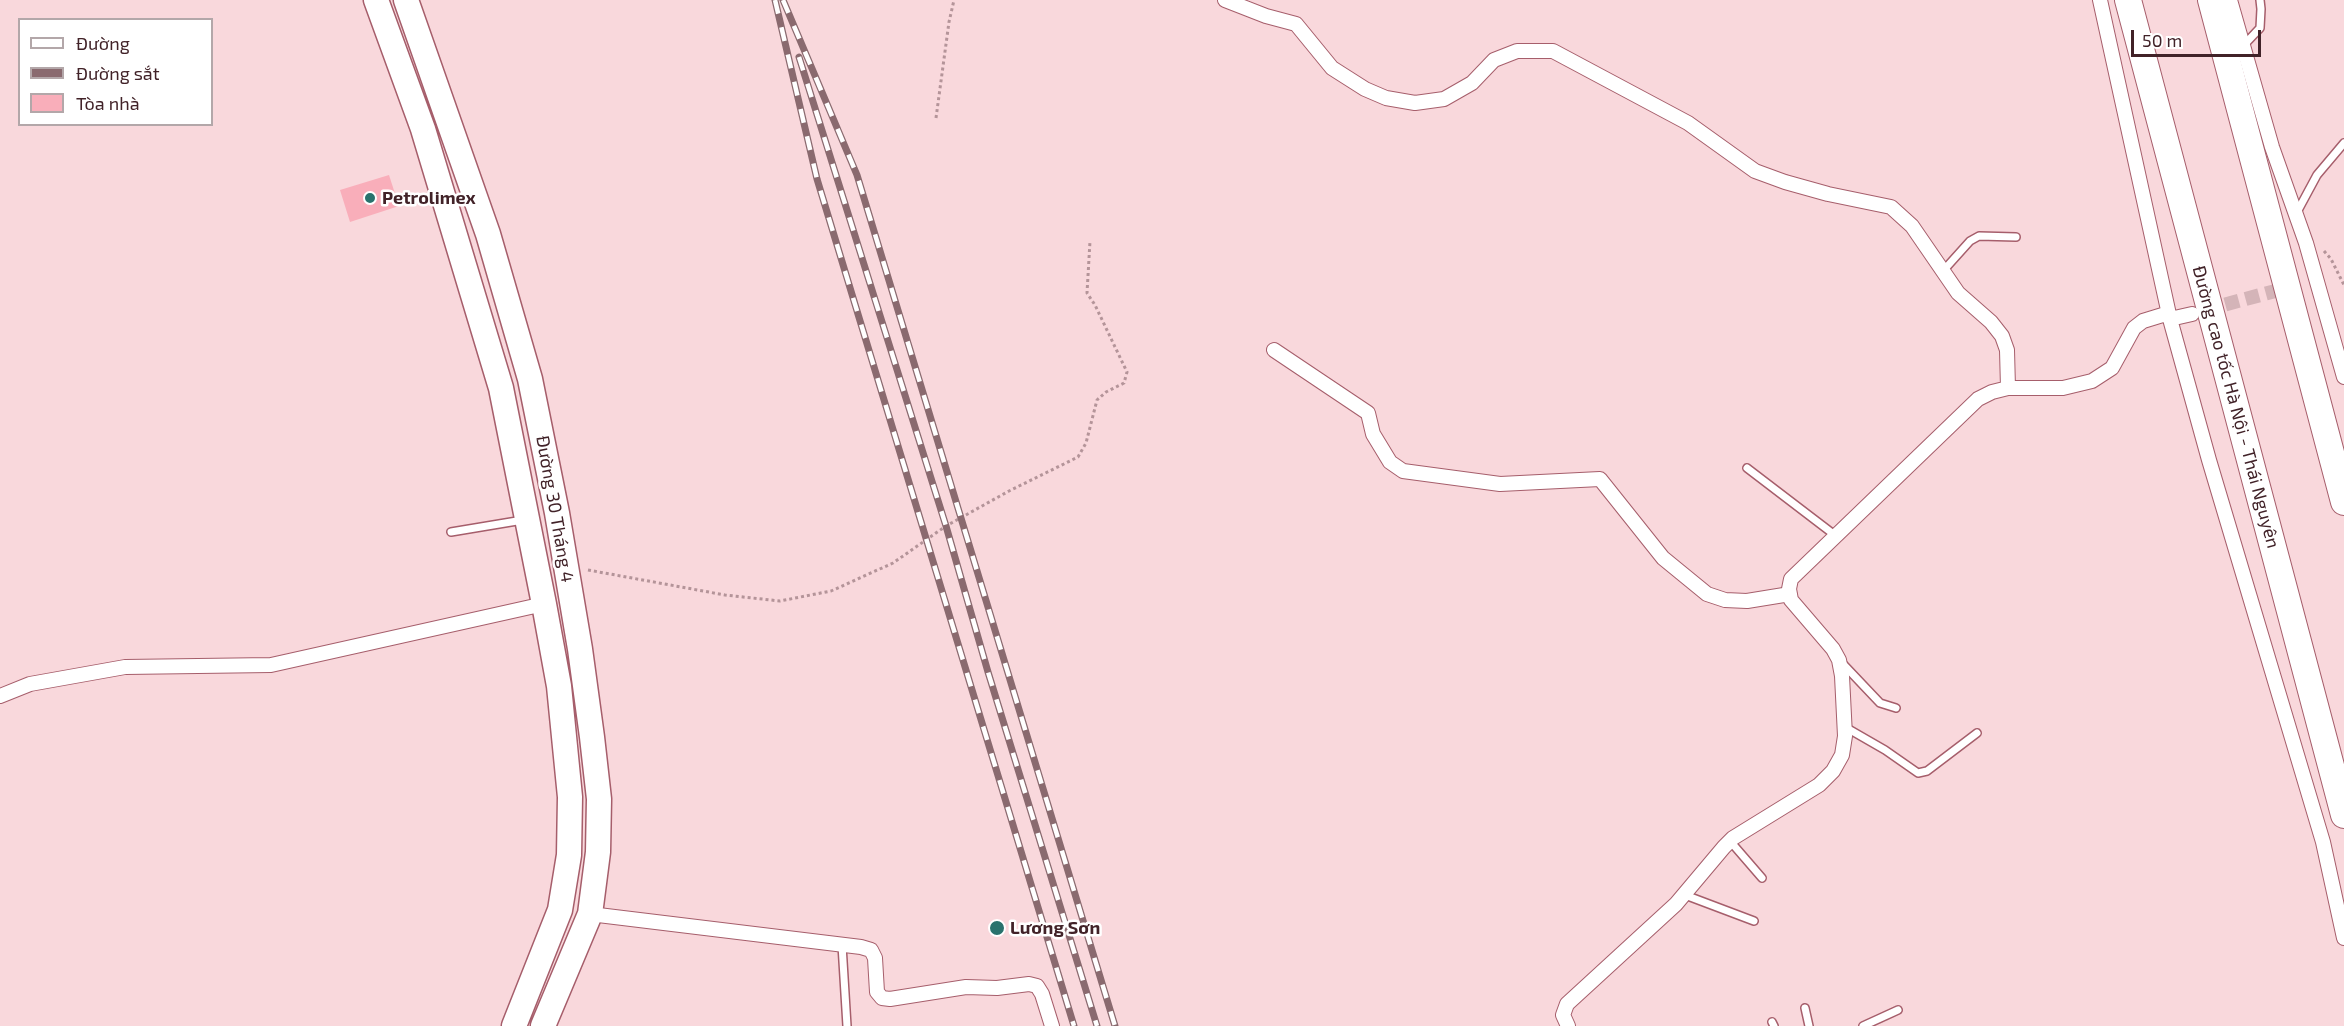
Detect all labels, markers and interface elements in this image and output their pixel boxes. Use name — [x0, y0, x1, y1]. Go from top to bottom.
legend — [18, 18, 213, 126]
scale bar — [2134, 18, 2264, 56]
text: 50 m — [2142, 29, 2182, 51]
text: Đường — [76, 32, 130, 54]
text: Đường sắt — [76, 62, 160, 84]
text: Tòa nhà — [76, 92, 140, 114]
place label: Petrolimex — [382, 187, 476, 209]
marker: Petrolimex — [363, 191, 377, 205]
street label: Đường cao tốc Hà Nội - Thái Nguyên — [2188, 263, 2284, 551]
street label: Đường 30 Tháng 4 — [531, 434, 579, 584]
place label: Lương Sơn — [1010, 917, 1100, 939]
marker: Lương Sơn — [988, 919, 1006, 937]

